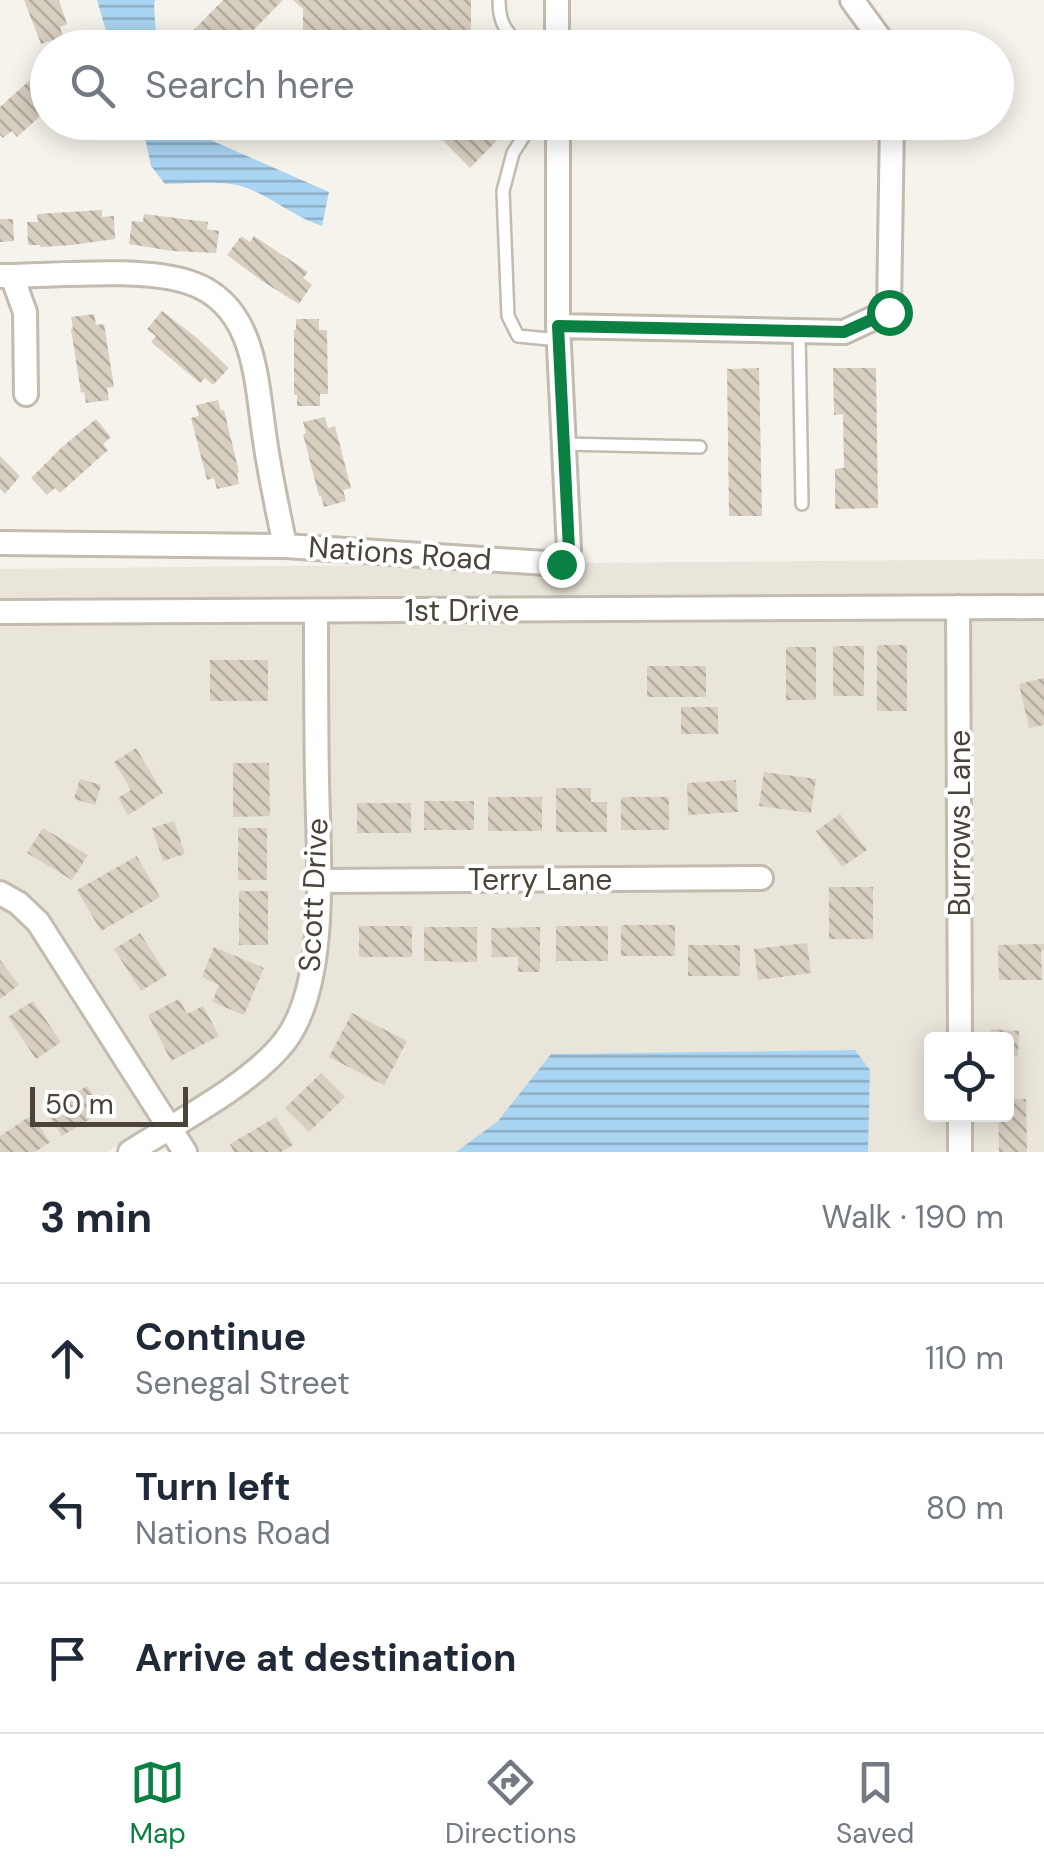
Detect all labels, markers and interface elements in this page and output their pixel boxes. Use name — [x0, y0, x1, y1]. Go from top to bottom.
search box — [30, 30, 1014, 140]
icon: search — [65, 58, 120, 113]
text: Search here — [145, 60, 355, 110]
route start — [867, 290, 913, 336]
street label: Nations Road — [307, 527, 493, 579]
route end — [539, 542, 585, 588]
street label: 1st Drive — [405, 591, 519, 630]
street label: Burrows Lane — [940, 730, 979, 916]
street label: Scott Drive — [289, 817, 337, 973]
street label: Terry Lane — [468, 860, 612, 899]
map controls — [924, 1032, 1014, 1122]
button: locate — [924, 1032, 1014, 1122]
scale bar — [30, 1082, 188, 1126]
text: 50 m — [45, 1086, 114, 1123]
text: 3 min — [40, 1190, 152, 1245]
text: Walk · 190 m — [822, 1196, 1004, 1238]
text: Continue — [135, 1312, 306, 1362]
icon: ahead — [40, 1331, 95, 1386]
text: 110 m — [925, 1337, 1004, 1379]
text: Senegal Street — [135, 1362, 350, 1404]
text: Turn left — [135, 1462, 291, 1512]
icon: left — [40, 1481, 95, 1536]
text: 80 m — [926, 1487, 1004, 1529]
text: Nations Road — [135, 1512, 331, 1554]
icon: arrive — [40, 1631, 95, 1686]
text: Arrive at destination — [135, 1633, 517, 1683]
tab: Map — [130, 1755, 186, 1852]
tab: Directions — [445, 1755, 577, 1852]
tab: Saved — [836, 1755, 914, 1852]

